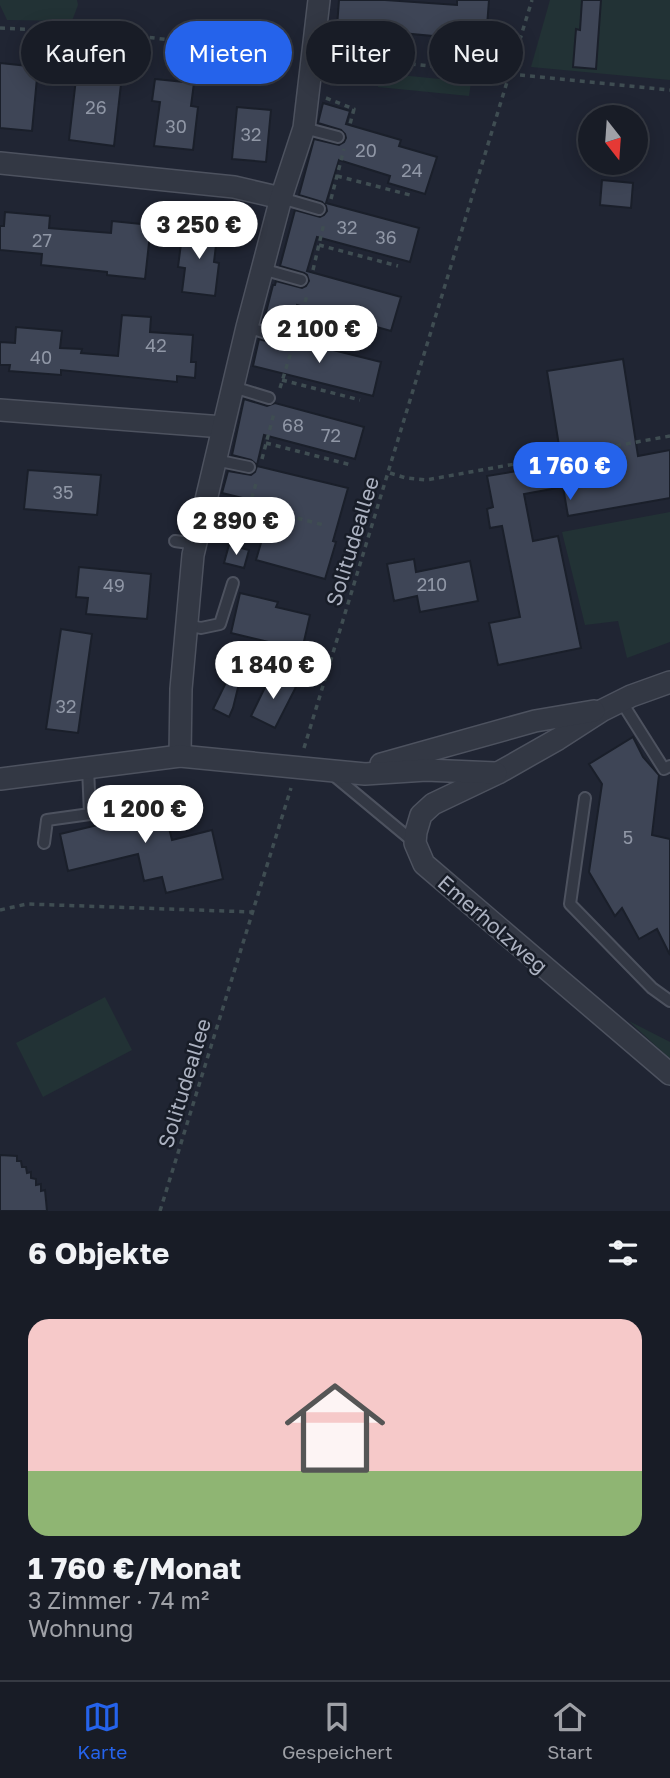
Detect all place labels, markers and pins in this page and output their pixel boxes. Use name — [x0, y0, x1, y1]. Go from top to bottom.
pin: 3 250 € — [134, 202, 264, 261]
pin: 2 100 € — [254, 306, 384, 365]
pin: 1 760 € — [505, 442, 635, 502]
pin: 2 890 € — [171, 498, 301, 557]
pin: 1 840 € — [208, 642, 338, 701]
pin: 1 200 € — [80, 786, 210, 845]

